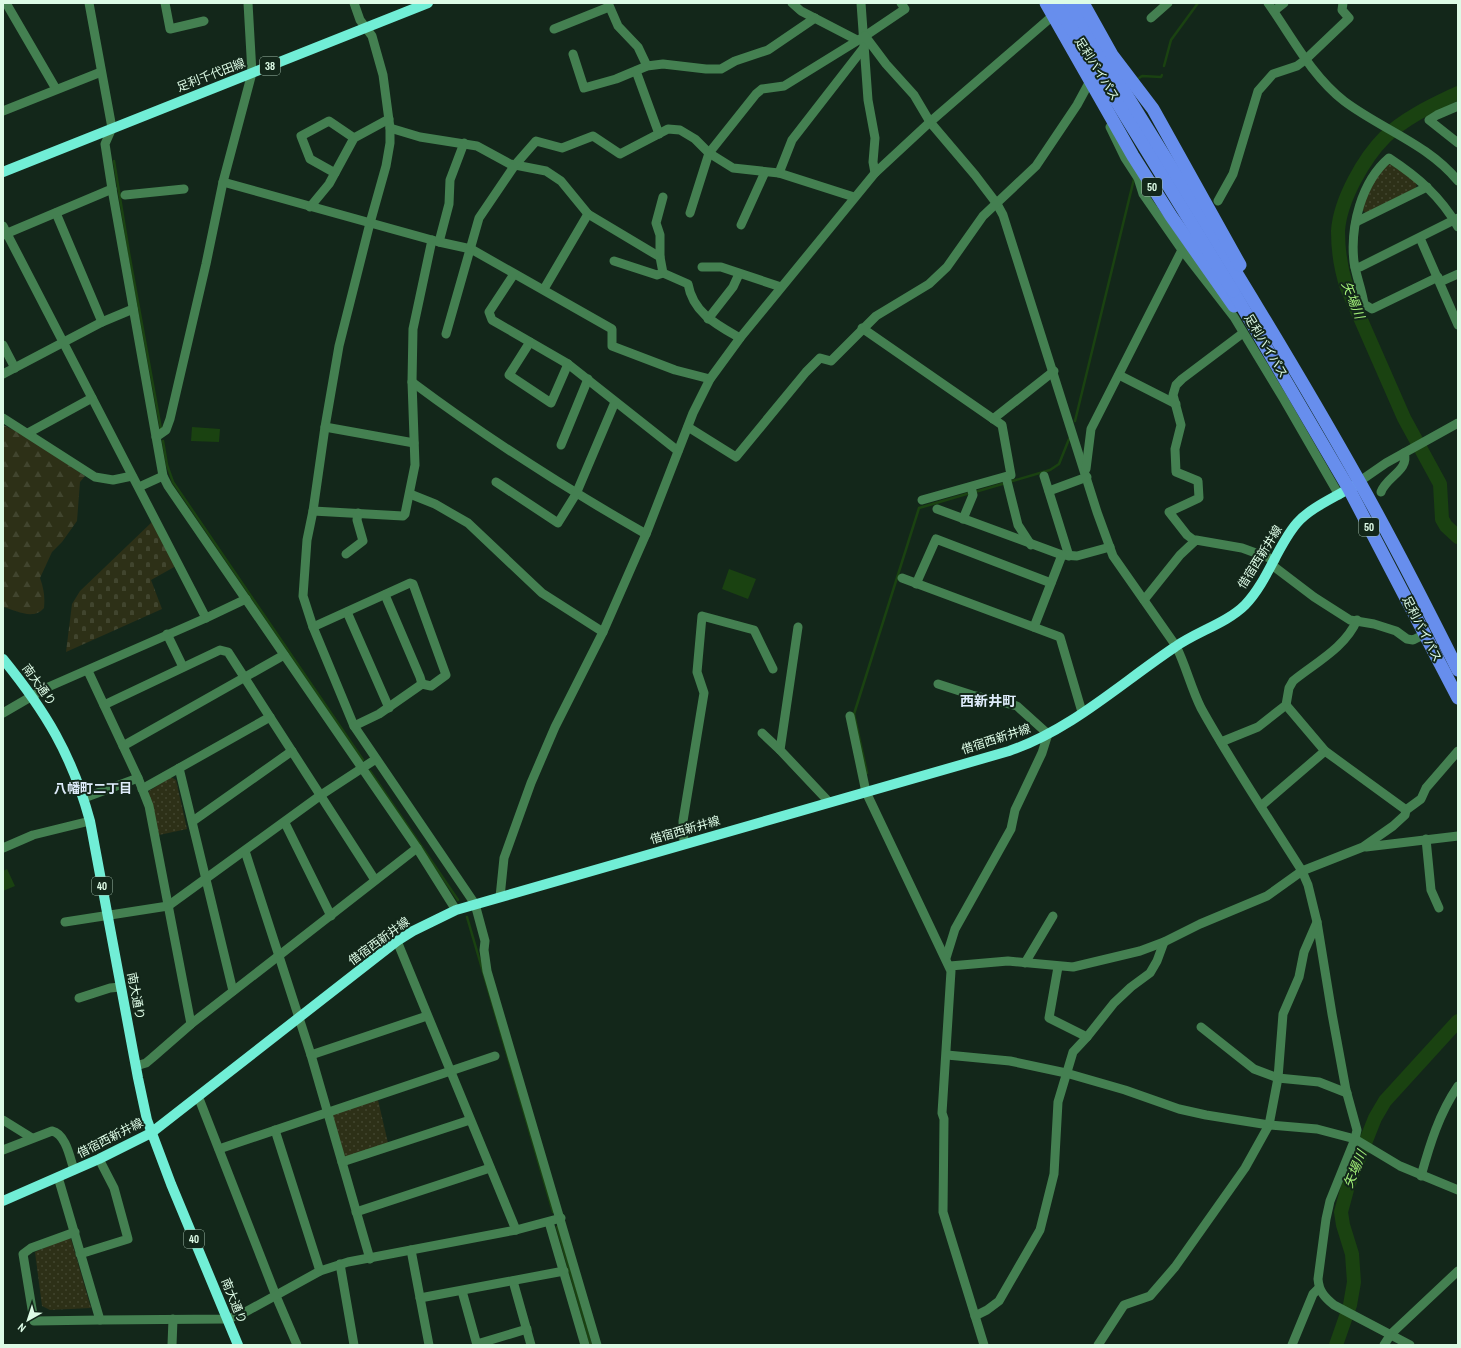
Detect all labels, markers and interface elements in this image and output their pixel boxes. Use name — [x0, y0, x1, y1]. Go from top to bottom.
street label: 足利バイパス — [1071, 34, 1123, 104]
street label: 足利千代田線 — [175, 55, 247, 95]
road number: 38 — [260, 57, 280, 75]
road number: 50 — [1142, 178, 1162, 196]
water label: 矢場川 — [1338, 279, 1369, 323]
street label: 足利バイパス — [1241, 311, 1291, 381]
road number: 50 — [1359, 518, 1379, 536]
street label: 借宿西新井線 — [1234, 522, 1286, 592]
street label: 足利バイパス — [1399, 593, 1445, 665]
street label: 南大通り — [18, 661, 60, 709]
district label: 西新井町 — [960, 692, 1016, 710]
street label: 借宿西新井線 — [959, 720, 1033, 758]
district label: 八幡町二丁目 — [54, 780, 132, 797]
street label: 借宿西新井線 — [648, 812, 722, 848]
road number: 40 — [92, 877, 112, 895]
street label: 借宿西新井線 — [345, 913, 413, 969]
street label: 南大通り — [124, 971, 148, 1021]
street label: 借宿西新井線 — [74, 1115, 146, 1161]
water label: 矢場川 — [1340, 1146, 1371, 1190]
road number: 40 — [184, 1230, 204, 1248]
street label: 南大通り — [218, 1276, 250, 1326]
north arrow — [8, 1300, 48, 1340]
text: N — [15, 1320, 29, 1335]

